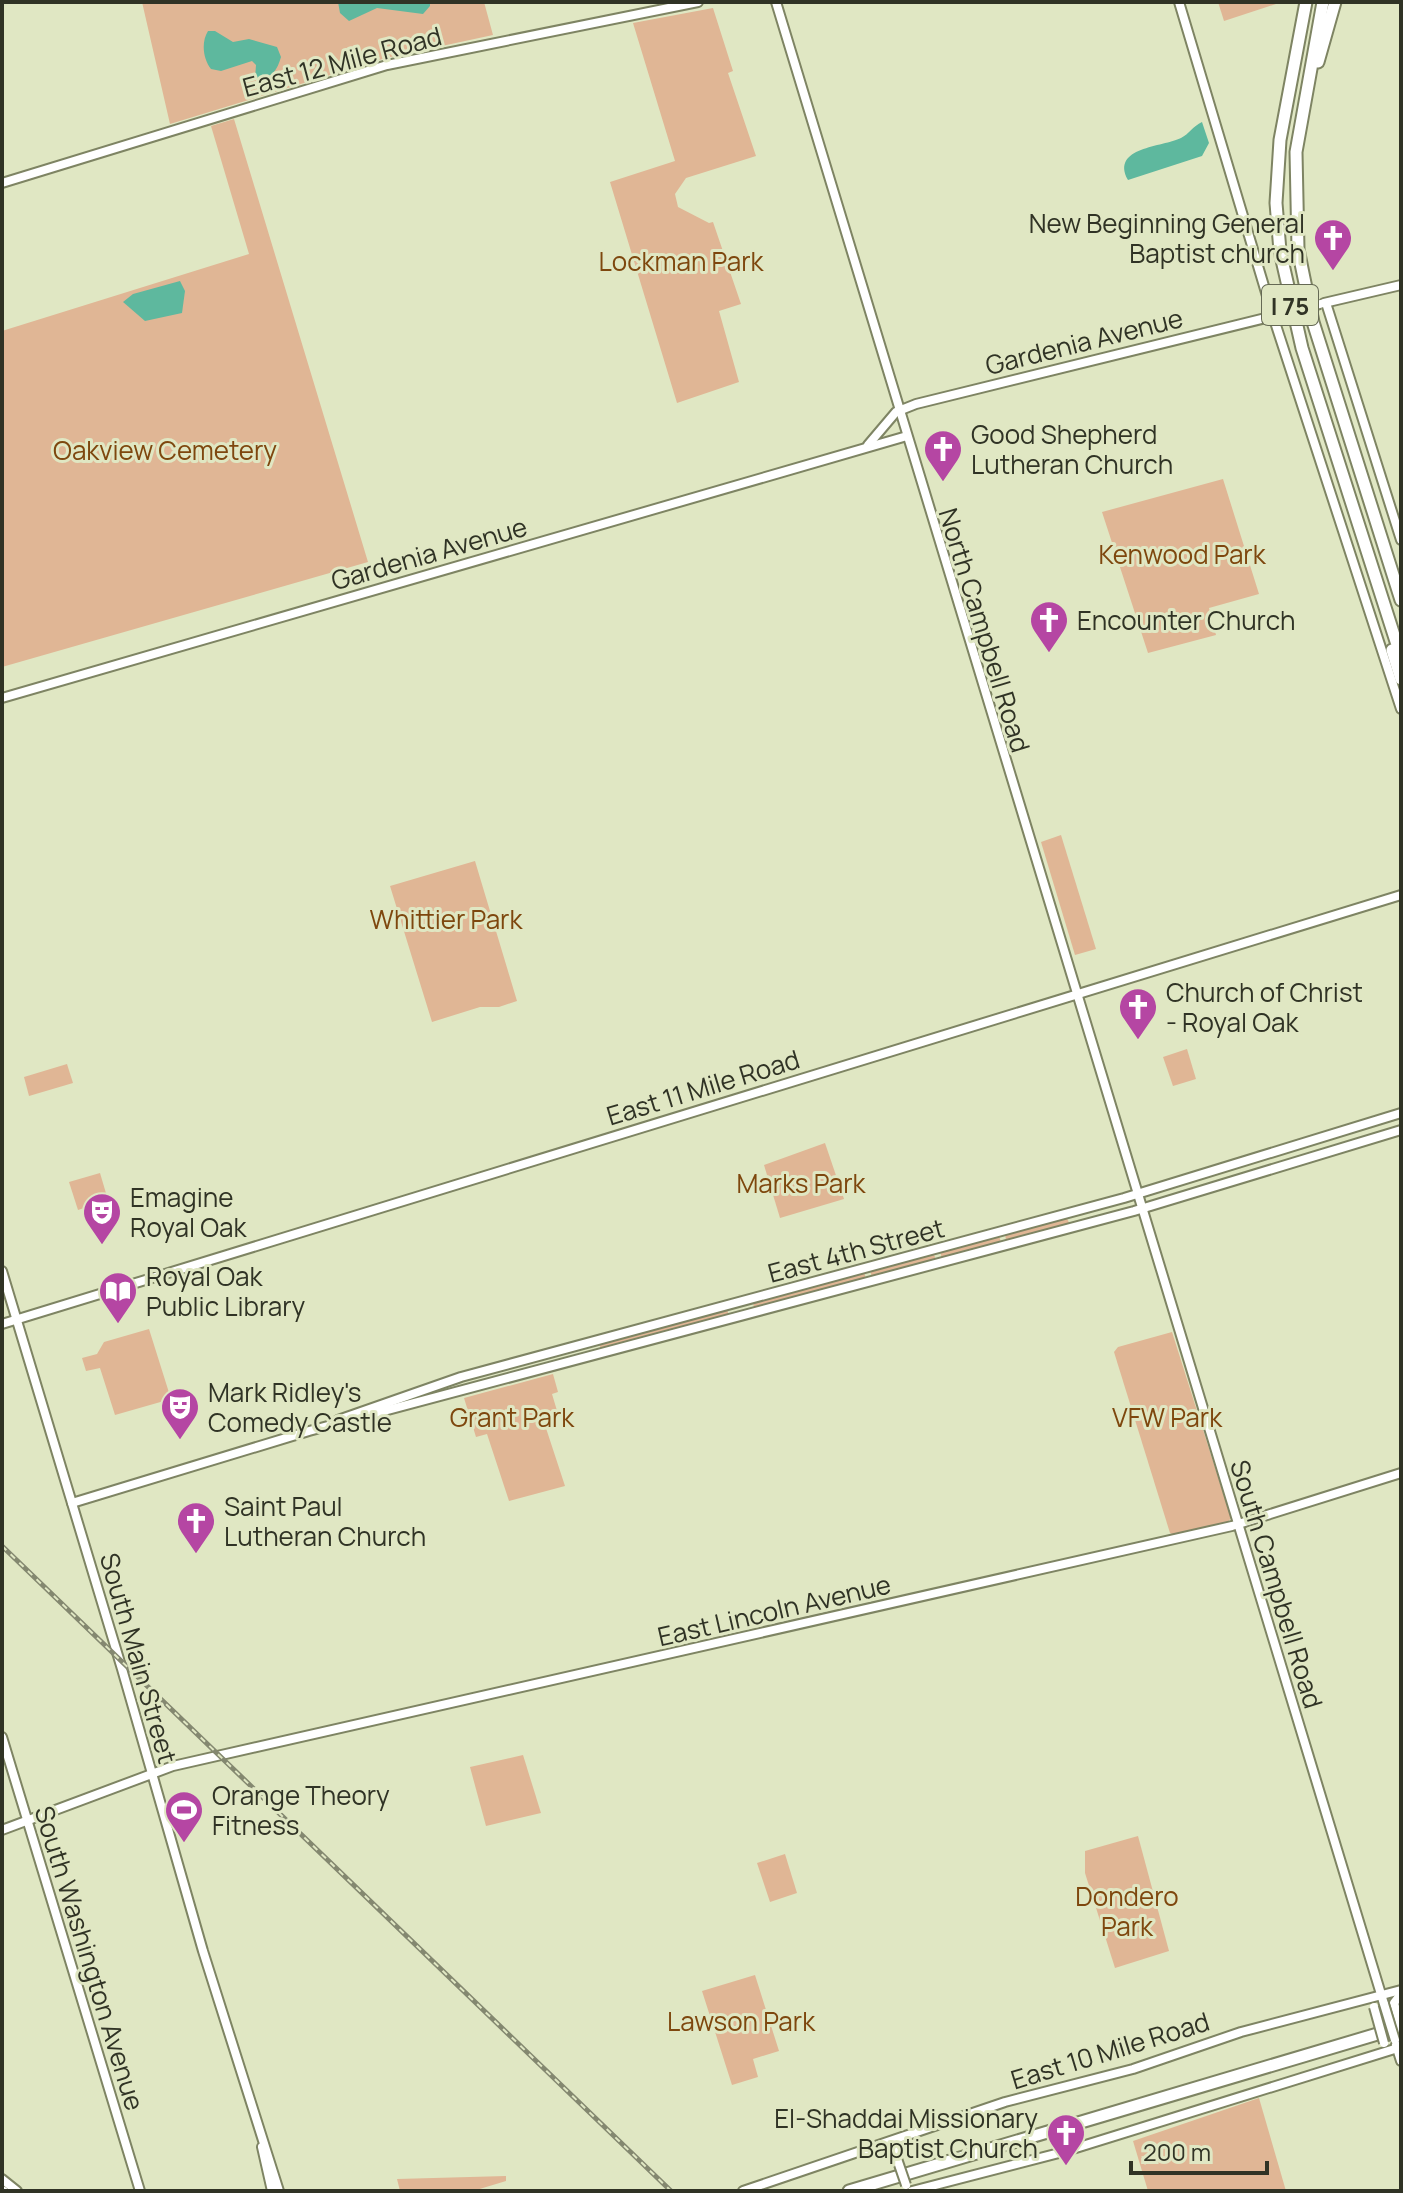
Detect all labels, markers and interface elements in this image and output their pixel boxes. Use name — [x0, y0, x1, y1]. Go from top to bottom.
street label: East 12 Mile Road — [238, 17, 446, 105]
place label: New Beginning General Baptist church — [1029, 205, 1305, 271]
church icon: New Beginning General Baptist church — [1312, 217, 1354, 272]
park label: Lockman Park — [599, 243, 765, 279]
road number: I 75 — [1262, 285, 1318, 325]
street label: Gardenia Avenue — [982, 299, 1186, 383]
place label: Good Shepherd Lutheran Church — [971, 416, 1173, 482]
church icon: Good Shepherd Lutheran Church — [922, 428, 964, 483]
park label: Oakview Cemetery — [53, 432, 277, 468]
street label: North Campbell Road — [931, 503, 1039, 757]
street label: Gardenia Avenue — [327, 508, 531, 598]
park label: Kenwood Park — [1098, 536, 1267, 572]
church icon: Encounter Church — [1028, 599, 1070, 654]
place label: Encounter Church — [1077, 602, 1296, 638]
park label: Whittier Park — [370, 901, 523, 937]
place label: Church of Christ - Royal Oak — [1166, 974, 1363, 1040]
church icon: Church of Christ - Royal Oak — [1117, 986, 1159, 1041]
street label: East 11 Mile Road — [602, 1041, 804, 1133]
park label: Marks Park — [737, 1165, 867, 1201]
place label: Emagine Royal Oak — [130, 1179, 247, 1245]
theatre icon: Emagine Royal Oak — [81, 1191, 123, 1246]
street label: East 4th Street — [764, 1209, 948, 1291]
place label: Royal Oak Public Library — [146, 1258, 306, 1324]
library icon: Royal Oak Public Library — [97, 1270, 139, 1325]
place label: Mark Ridley's Comedy Castle — [208, 1374, 392, 1440]
theatre icon: Mark Ridley's Comedy Castle — [159, 1386, 201, 1441]
park label: Grant Park — [450, 1399, 575, 1435]
park label: VFW Park — [1112, 1399, 1223, 1435]
street label: South Campbell Road — [1222, 1455, 1332, 1713]
place label: Saint Paul Lutheran Church — [224, 1488, 426, 1554]
church icon: Saint Paul Lutheran Church — [175, 1500, 217, 1555]
street label: South Main Street — [92, 1549, 186, 1767]
street label: East Lincoln Avenue — [654, 1566, 894, 1654]
place label: Orange Theory Fitness — [212, 1777, 390, 1843]
sports icon: Orange Theory Fitness — [163, 1789, 205, 1844]
street label: South Washington Avenue — [27, 1801, 153, 2115]
park label: Dondero Park — [1075, 1878, 1179, 1944]
park label: Lawson Park — [667, 2003, 816, 2039]
street label: East 10 Mile Road — [1006, 2003, 1214, 2097]
place label: El-Shaddai Missionary Baptist Church — [774, 2100, 1038, 2166]
church icon: El-Shaddai Missionary Baptist Church — [1045, 2112, 1087, 2167]
scale bar — [1131, 2125, 1267, 2175]
text: 200 m — [1143, 2135, 1211, 2168]

